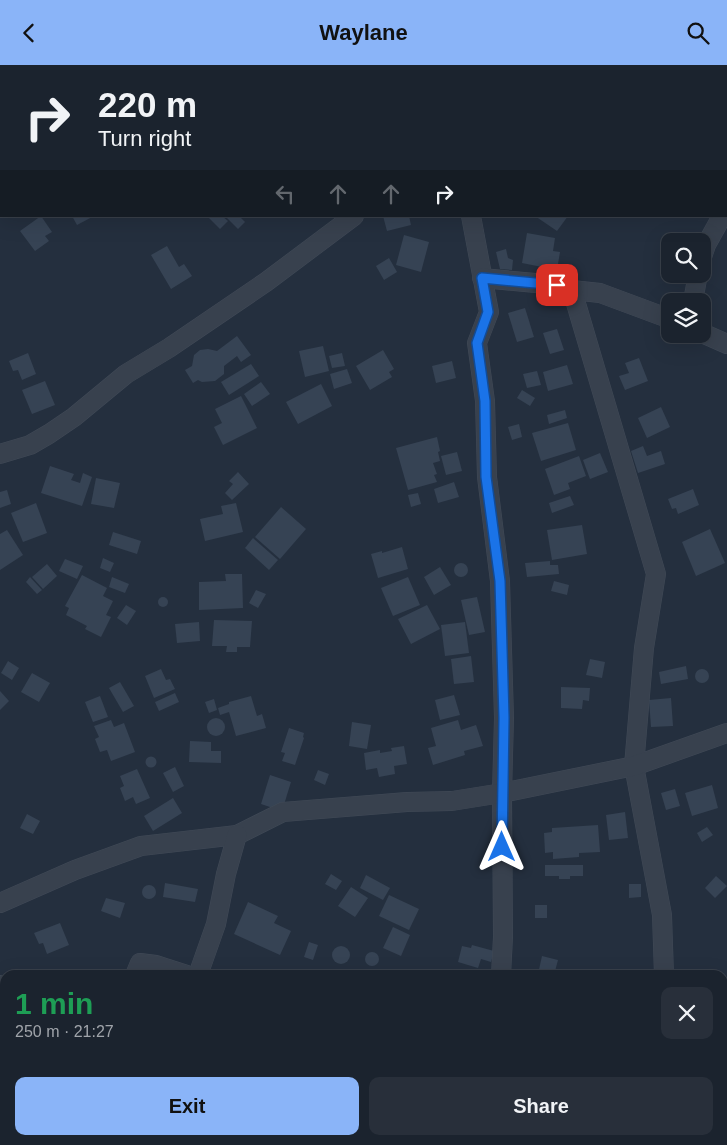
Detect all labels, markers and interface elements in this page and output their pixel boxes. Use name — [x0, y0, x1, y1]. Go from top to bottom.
icon: back — [15, 19, 43, 47]
icon: search — [684, 19, 712, 47]
text: Waylane — [319, 20, 408, 45]
icon: right — [15, 85, 80, 150]
text: 220 m — [98, 85, 197, 124]
text: Turn right — [98, 126, 191, 151]
icon: left — [271, 180, 299, 208]
icon: ahead — [324, 180, 352, 208]
icon: ahead — [377, 180, 405, 208]
icon: right — [430, 180, 458, 208]
map controls — [661, 233, 711, 343]
button: search — [661, 233, 711, 283]
pin — [536, 264, 578, 306]
icon: arrive — [543, 271, 571, 299]
button: layers — [661, 293, 711, 343]
position arrow — [475, 820, 527, 872]
text: 1 min — [15, 987, 93, 1020]
button: close — [661, 987, 713, 1039]
text: 250 m · 21:27 — [15, 1023, 114, 1040]
button: Exit — [15, 1077, 359, 1135]
button: Share — [369, 1077, 713, 1135]

